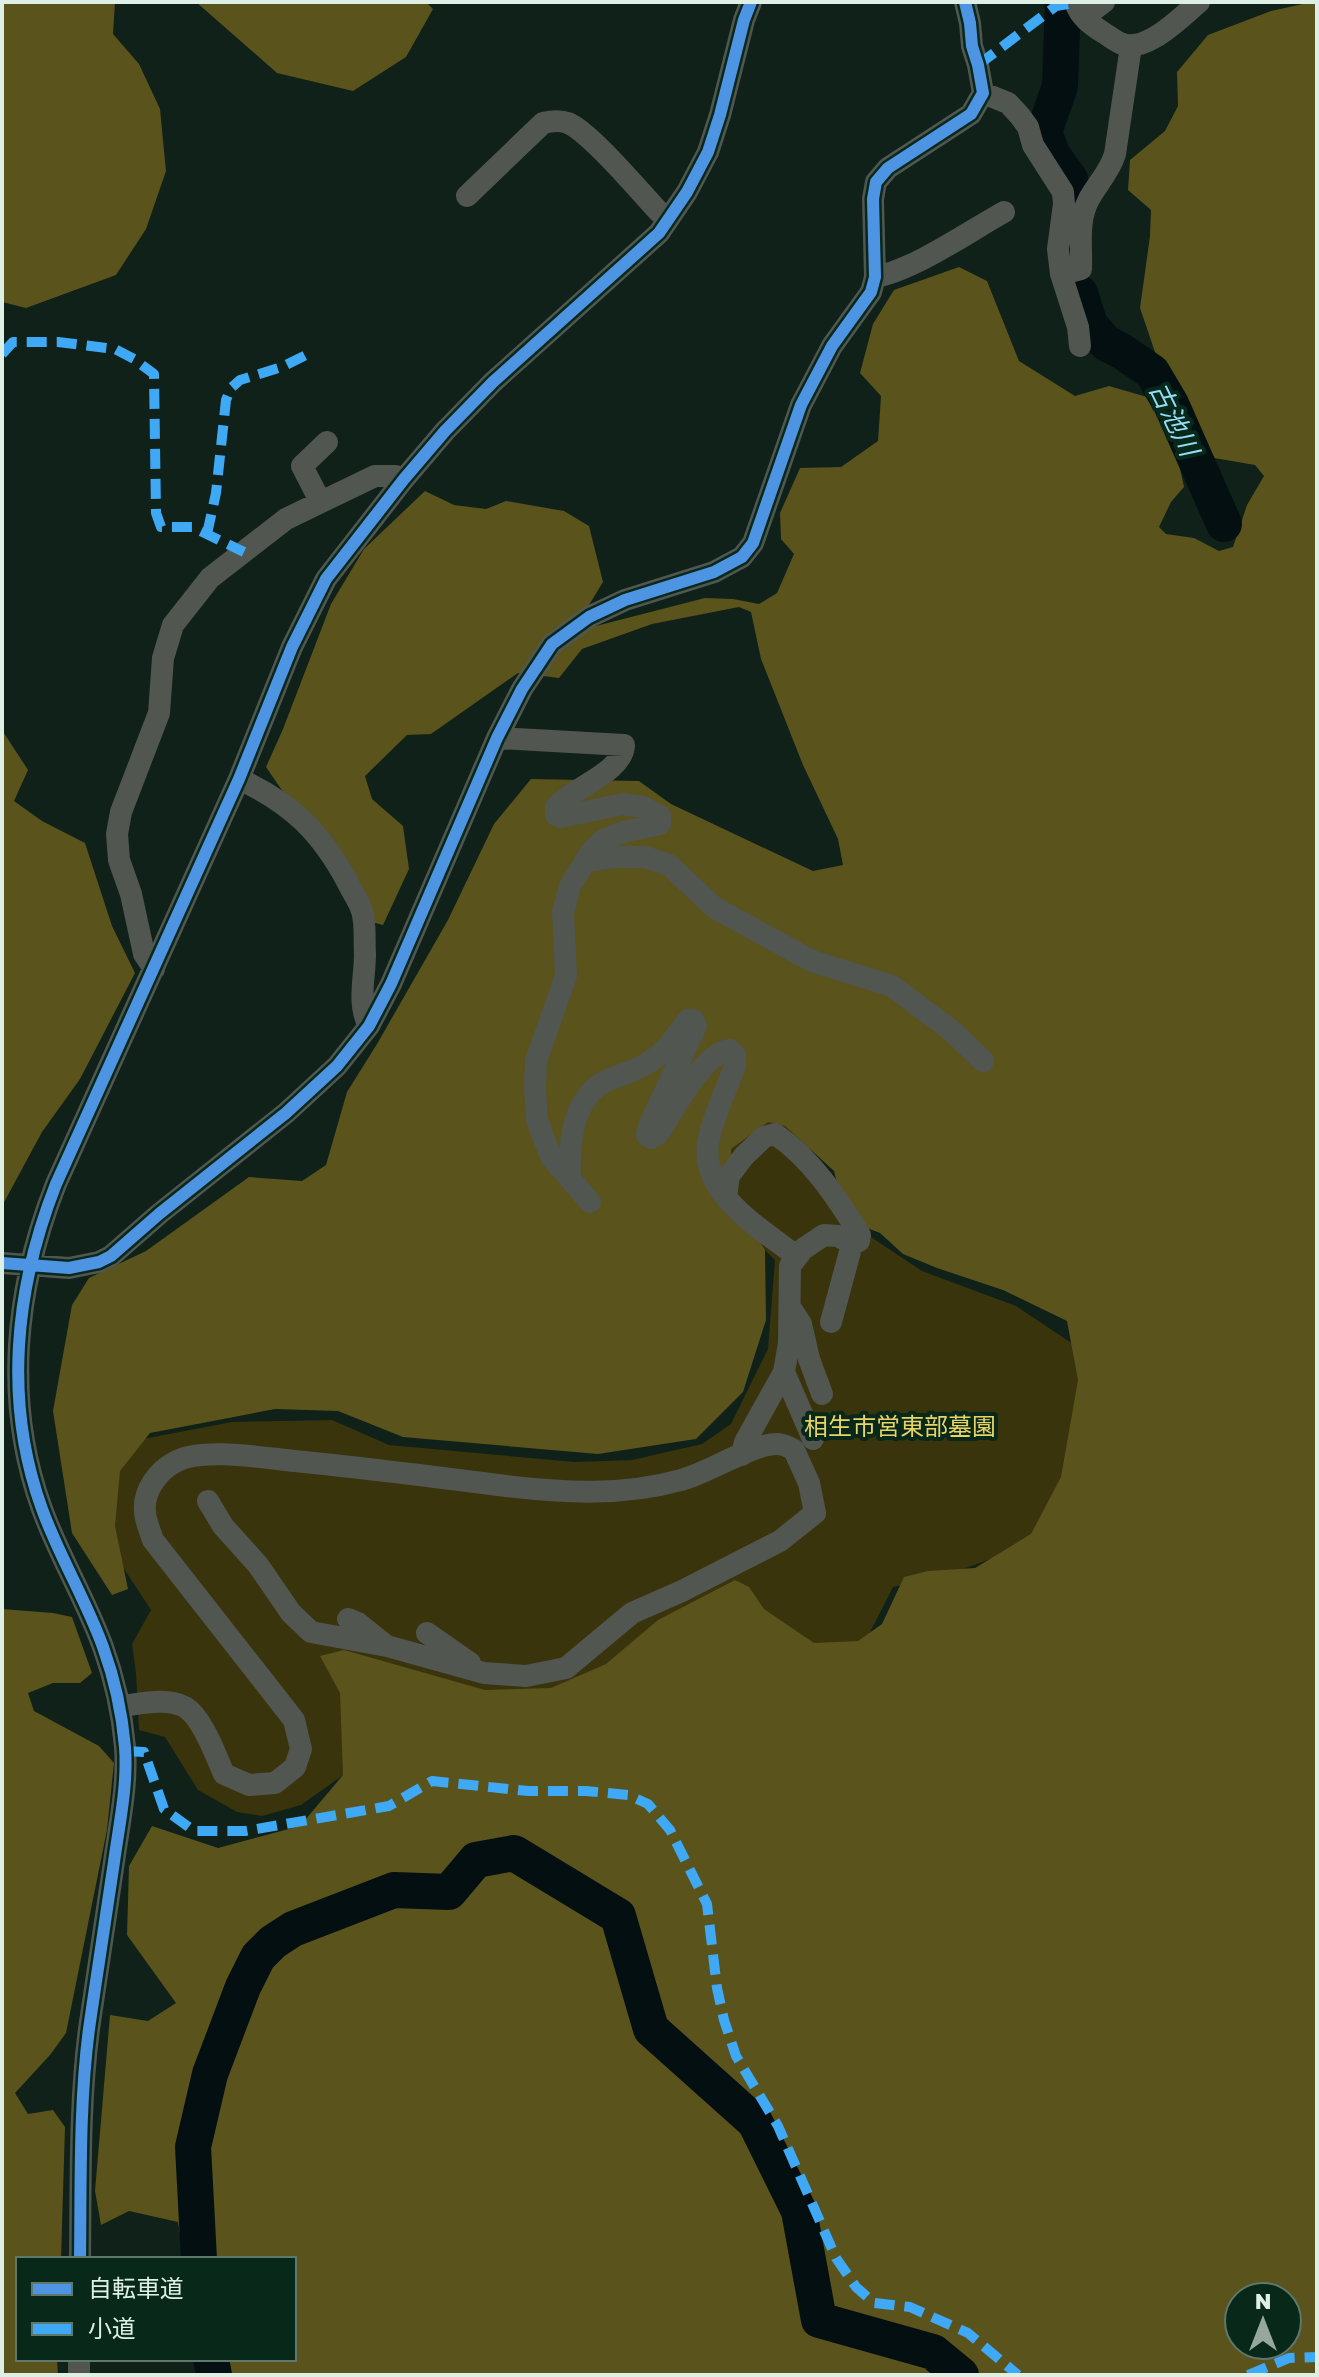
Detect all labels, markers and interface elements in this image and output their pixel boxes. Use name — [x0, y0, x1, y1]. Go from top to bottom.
water label: 古池川 — [1143, 377, 1207, 463]
park label: 相生市営東部墓園 — [804, 1411, 996, 1440]
legend — [16, 2257, 296, 2361]
text: 自転車道 — [88, 2273, 184, 2302]
north arrow — [1223, 2281, 1303, 2361]
text: N — [1255, 2287, 1271, 2314]
text: 小道 — [88, 2313, 136, 2342]

